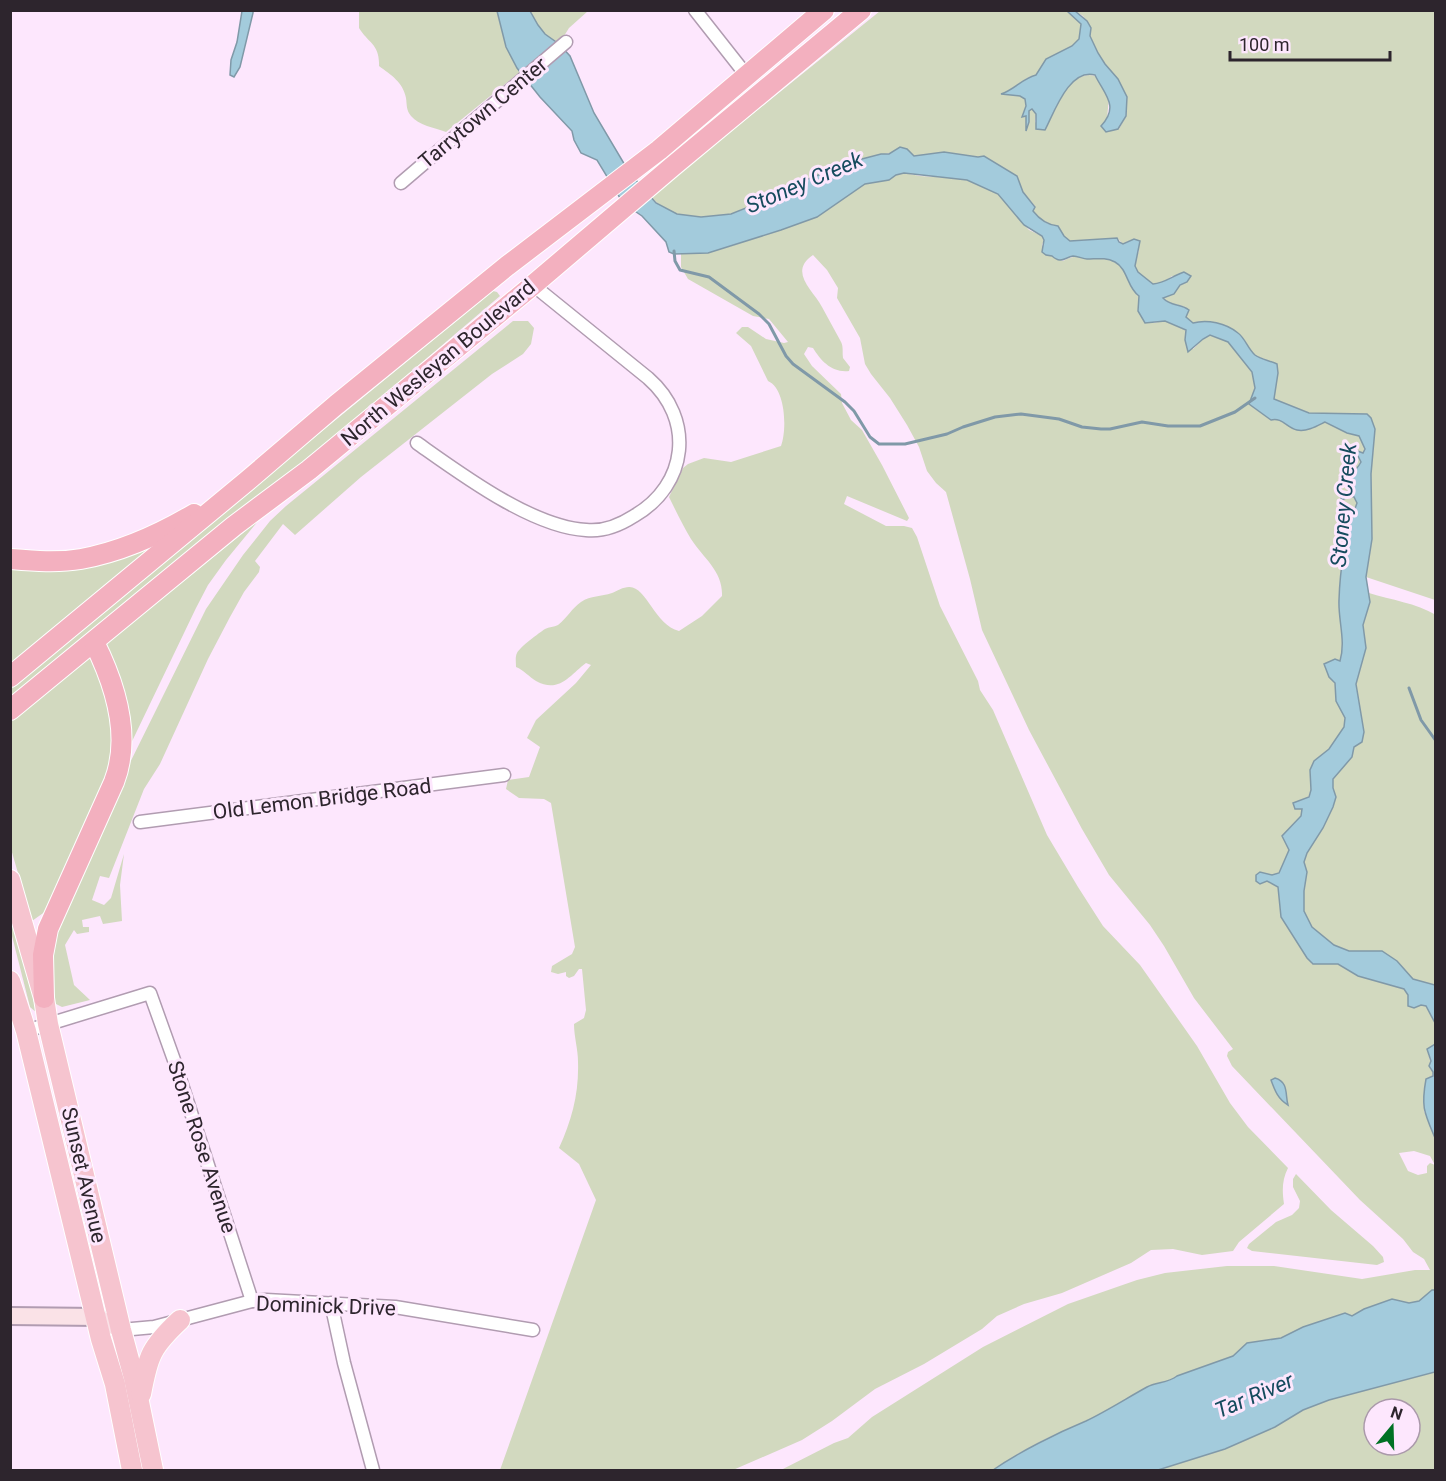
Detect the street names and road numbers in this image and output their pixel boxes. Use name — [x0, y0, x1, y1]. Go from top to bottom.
street label: Tarrytown Center — [414, 52, 552, 174]
street label: North Wesleyan Boulevard — [336, 275, 540, 451]
street label: Old Lemon Bridge Road — [211, 774, 433, 824]
street label: Stone Rose Avenue — [163, 1058, 241, 1236]
street label: Sunset Avenue — [57, 1105, 111, 1245]
street label: Dominick Drive — [256, 1292, 396, 1320]

